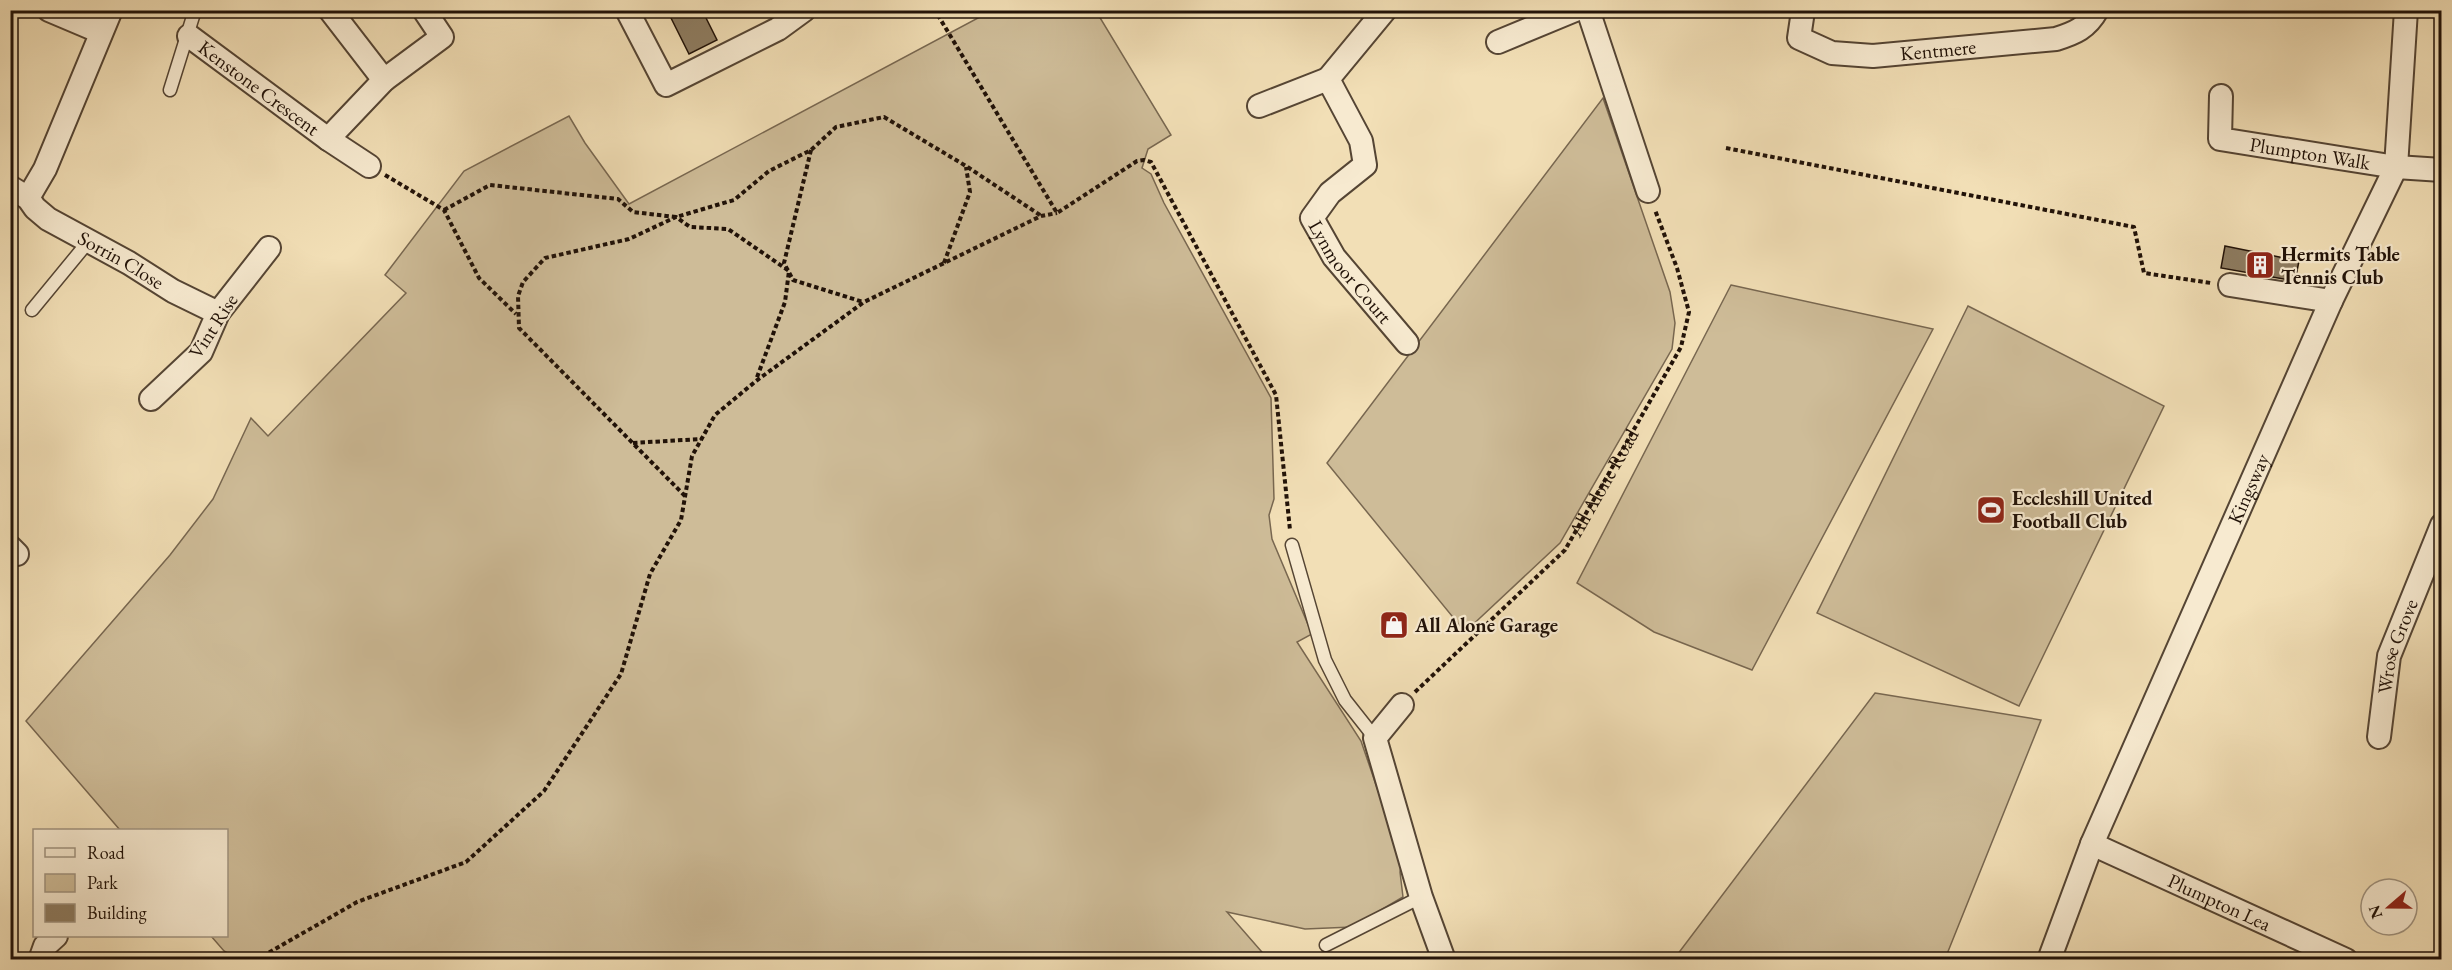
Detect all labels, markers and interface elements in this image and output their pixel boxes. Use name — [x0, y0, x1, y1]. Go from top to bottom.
street label: Kentmere — [1899, 33, 1977, 66]
street label: Kenstone Crescent — [193, 34, 325, 142]
street label: Plumpton Walk — [2248, 131, 2373, 176]
street label: Lynmoor Court — [1303, 215, 1398, 330]
street label: Sorrin Close — [73, 225, 169, 295]
place label: Hermits Table Tennis Club — [2281, 241, 2400, 290]
building icon: Hermits Table Tennis Club — [2244, 249, 2276, 281]
street label: Vint Rise — [182, 288, 244, 363]
street label: All Alone Road — [1562, 423, 1645, 542]
street label: Kingsway — [2222, 449, 2275, 528]
place label: Eccleshill United Football Club — [2012, 485, 2152, 534]
sports icon: Eccleshill United Football Club — [1975, 494, 2007, 526]
street label: Wrose Grove — [2371, 595, 2424, 695]
shop icon: All Alone Garage — [1378, 609, 1410, 641]
place label: All Alone Garage — [1414, 612, 1558, 638]
legend — [33, 829, 228, 937]
text: Road — [87, 841, 126, 864]
street label: Plumpton Lea — [2164, 867, 2275, 937]
text: Park — [87, 871, 118, 894]
north arrow — [2359, 877, 2419, 937]
text: Building — [87, 901, 147, 924]
text: N — [2363, 902, 2387, 922]

